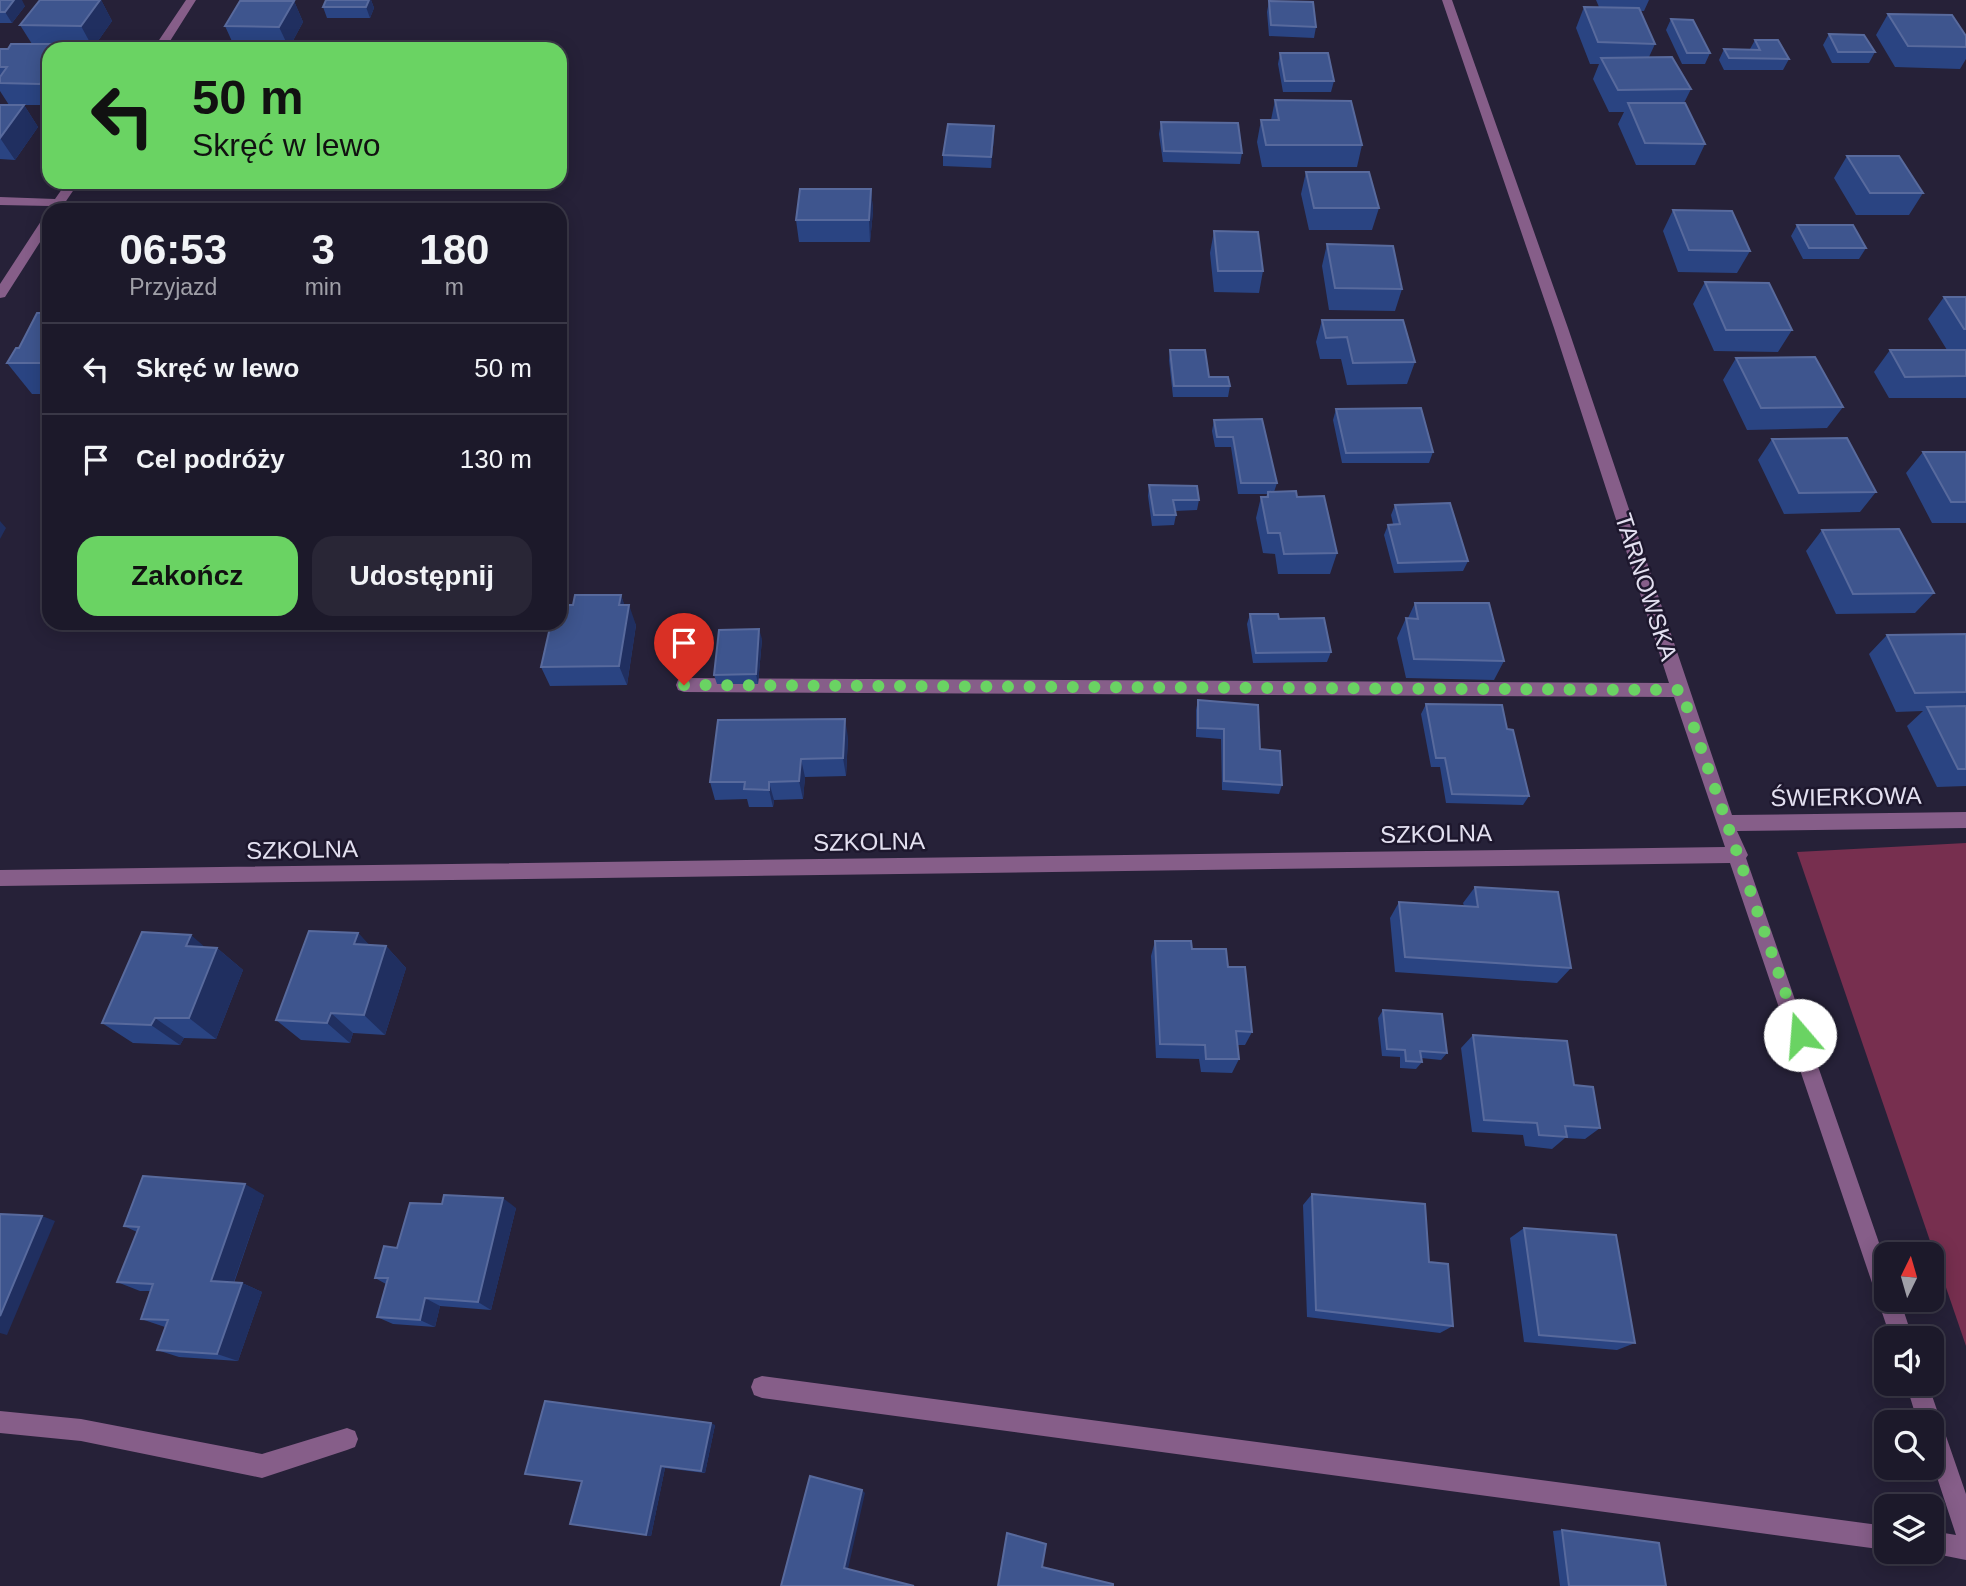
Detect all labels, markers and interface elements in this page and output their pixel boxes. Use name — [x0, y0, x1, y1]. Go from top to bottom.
icon: left — [77, 70, 168, 161]
text: 50 m — [192, 70, 304, 124]
text: Skręć w lewo — [192, 127, 381, 163]
text: 06:53 — [120, 226, 227, 273]
text: 3 — [311, 226, 335, 273]
text: 180 — [419, 226, 489, 273]
text: Przyjazd — [129, 274, 217, 300]
text: min — [305, 274, 342, 300]
text: m — [445, 274, 464, 300]
icon: left — [77, 350, 115, 388]
text: Skręć w lewo — [136, 353, 299, 383]
text: 50 m — [474, 353, 532, 383]
icon: arrive — [77, 441, 115, 479]
text: Cel podróży — [136, 444, 285, 474]
text: 130 m — [460, 444, 532, 474]
street label: TARNOWSKA — [1610, 510, 1683, 664]
button: Zakończ — [77, 536, 298, 616]
button: Udostępnij — [312, 536, 532, 616]
pin — [654, 613, 714, 685]
icon: arrive — [665, 624, 703, 662]
street label: ŚWIERKOWA — [1770, 782, 1922, 811]
street label: SZKOLNA — [1380, 819, 1492, 848]
street label: SZKOLNA — [813, 827, 925, 856]
street label: SZKOLNA — [246, 835, 358, 864]
position arrow — [1763, 998, 1837, 1072]
north arrow — [1874, 1242, 1944, 1312]
map controls — [1874, 1242, 1944, 1564]
button: sound — [1874, 1326, 1944, 1396]
button: search — [1874, 1410, 1944, 1480]
button: layers — [1874, 1494, 1944, 1564]

